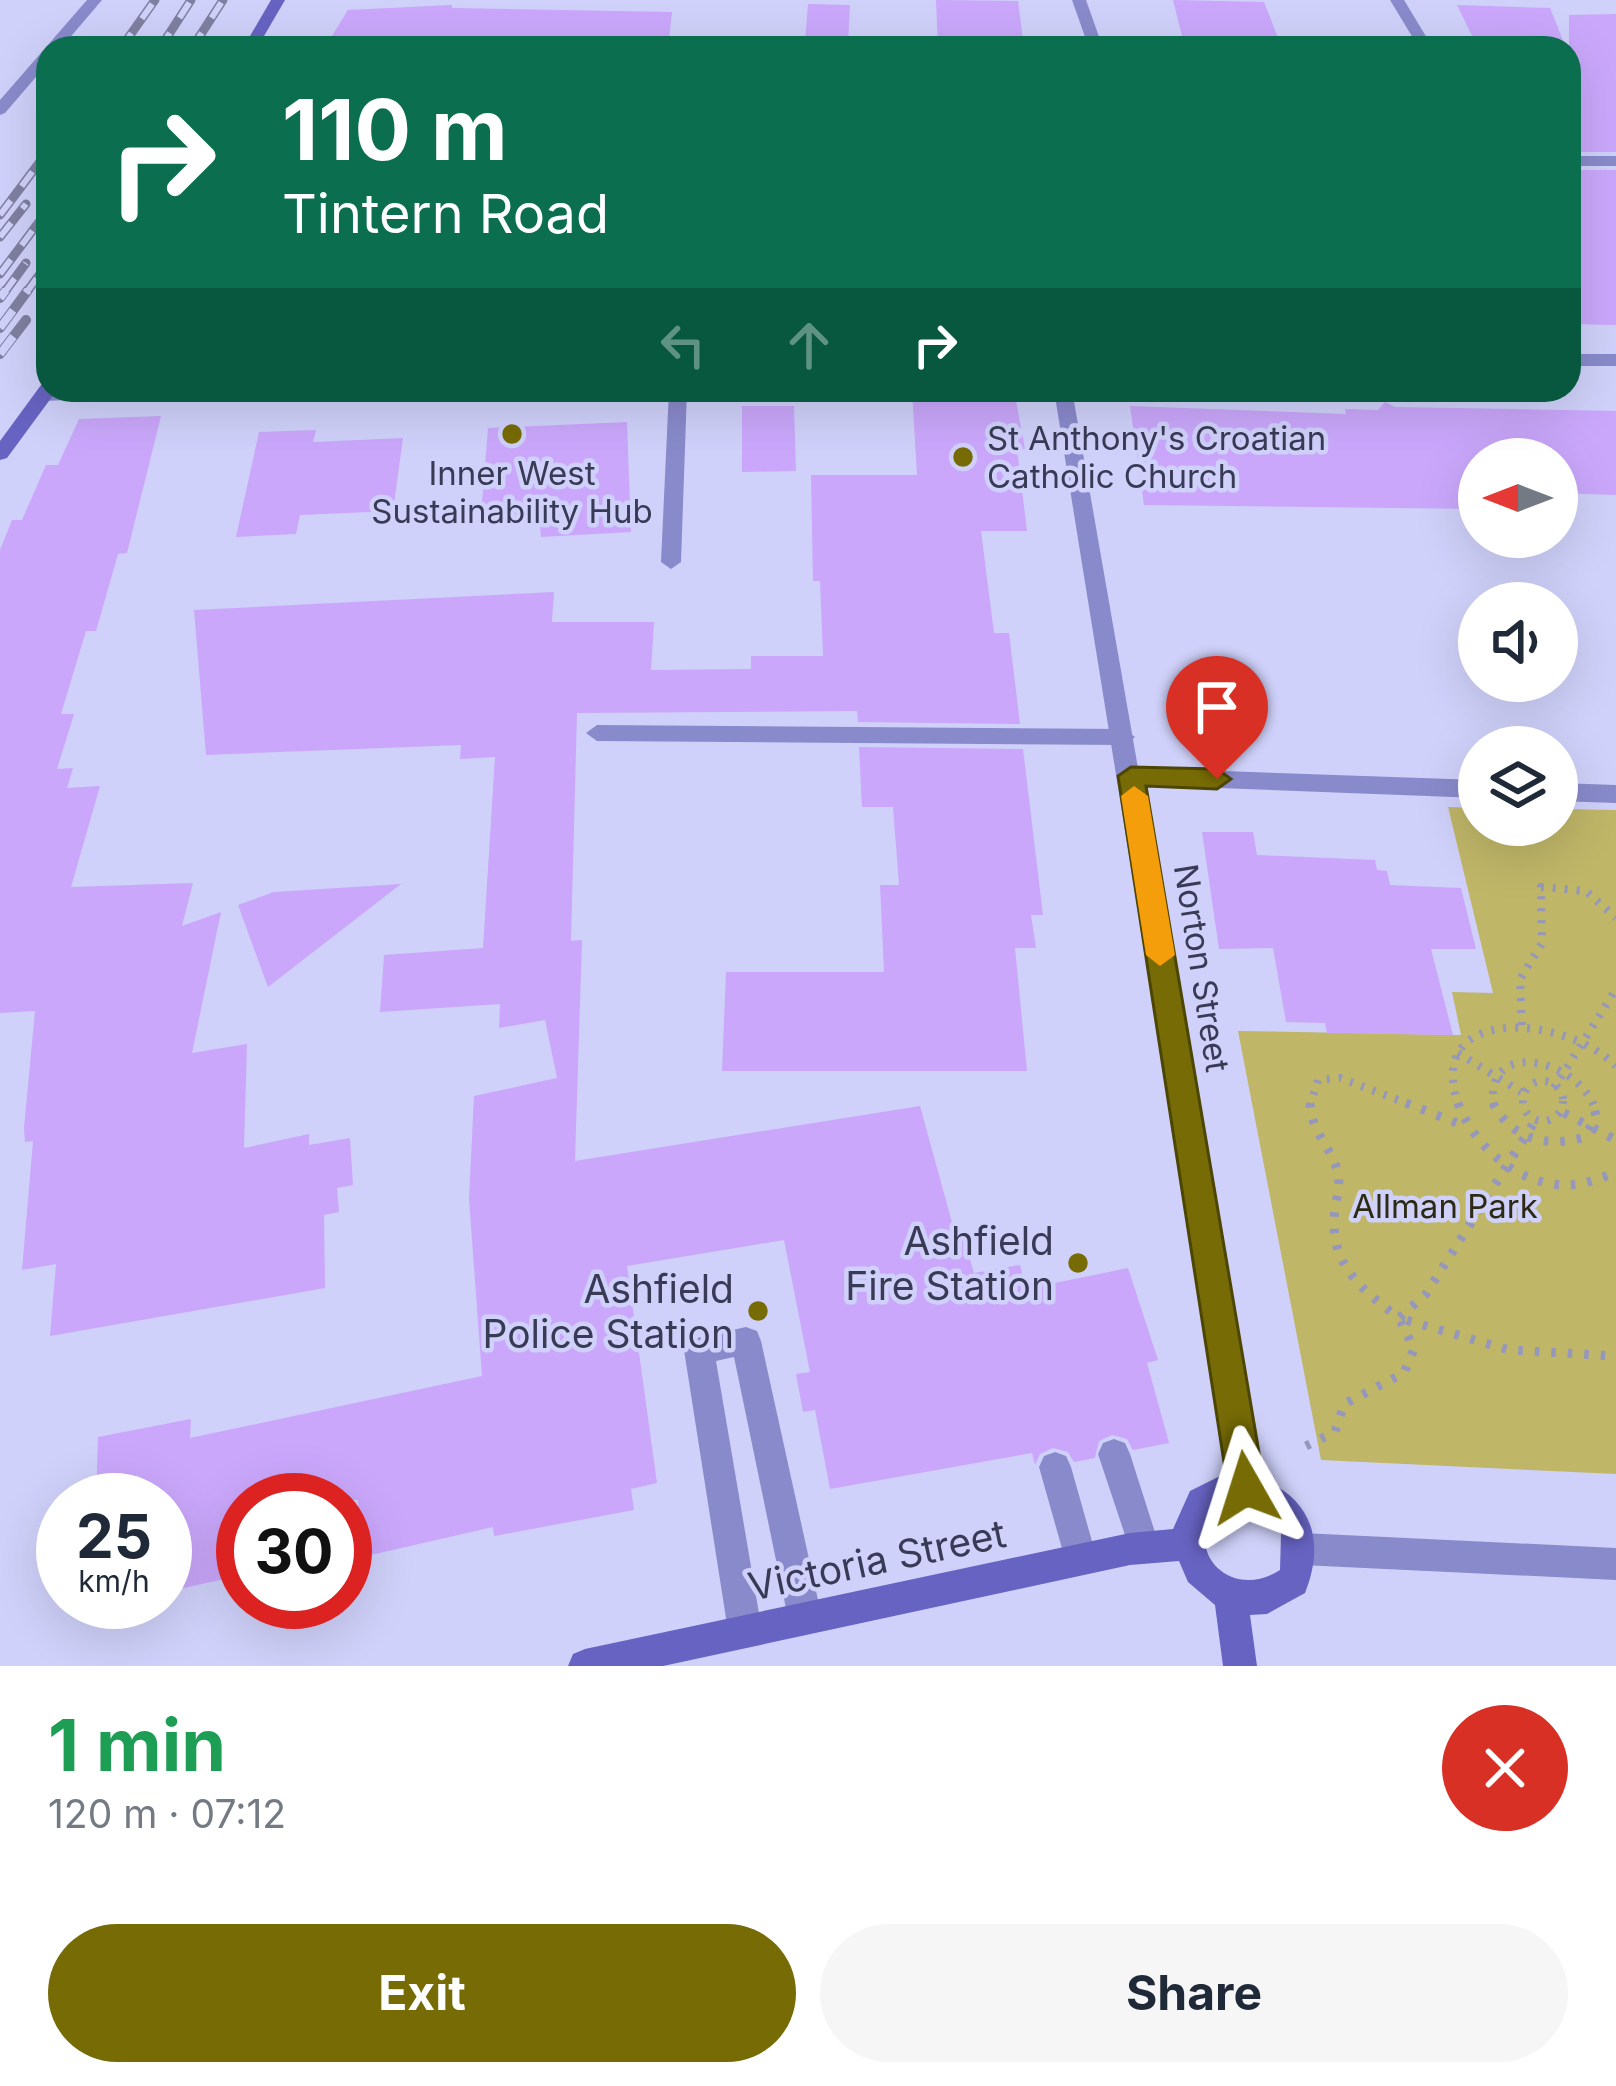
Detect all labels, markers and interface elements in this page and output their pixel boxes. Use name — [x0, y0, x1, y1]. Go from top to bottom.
text: 110 m — [282, 79, 508, 180]
icon: right — [84, 84, 240, 240]
text: Tintern Road — [282, 181, 609, 246]
icon: left — [650, 312, 716, 378]
icon: ahead — [776, 312, 842, 378]
icon: right — [902, 312, 968, 378]
place label: St Anthony's Croatian Catholic Church — [987, 418, 1326, 496]
marker: Inner West Sustainability Hub — [499, 421, 525, 447]
north arrow — [1458, 438, 1578, 558]
map controls — [1458, 438, 1578, 846]
marker: St Anthony's Croatian Catholic Church — [950, 444, 976, 470]
place label: Inner West Sustainability Hub — [371, 453, 653, 531]
button: sound — [1458, 582, 1578, 702]
pin — [1166, 656, 1268, 779]
icon: arrive — [1184, 674, 1250, 740]
button: layers — [1458, 726, 1578, 846]
street label: Norton Street — [1166, 861, 1238, 1075]
park label: Allman Park — [1352, 1186, 1538, 1226]
place label: Ashfield Fire Station — [845, 1217, 1054, 1309]
marker: Ashfield Fire Station — [1065, 1250, 1091, 1276]
place label: Ashfield Police Station — [483, 1265, 734, 1357]
marker: Ashfield Police Station — [745, 1298, 771, 1324]
position arrow — [1183, 1425, 1309, 1551]
speed limit sign: 30 — [216, 1473, 372, 1629]
text: 25 — [76, 1500, 152, 1572]
street label: Victoria Street — [744, 1509, 1010, 1610]
text: km/h — [78, 1563, 150, 1599]
text: 1 min — [48, 1701, 226, 1788]
button: close — [1442, 1705, 1568, 1831]
text: 120 m · 07:12 — [48, 1790, 286, 1837]
button: Exit — [48, 1924, 796, 2062]
button: Share — [820, 1924, 1568, 2062]

